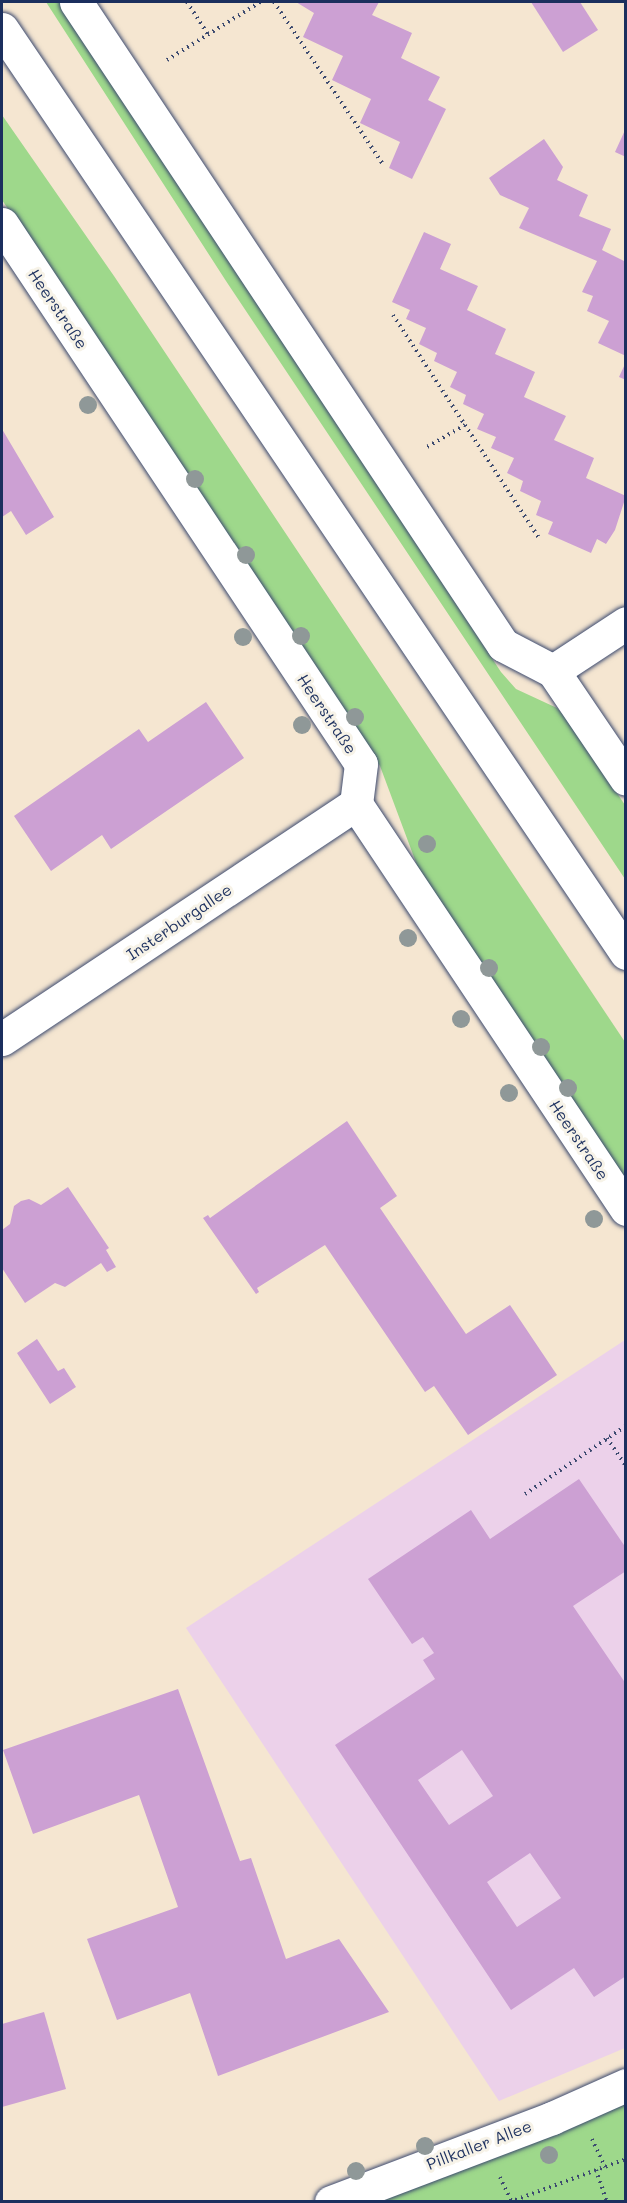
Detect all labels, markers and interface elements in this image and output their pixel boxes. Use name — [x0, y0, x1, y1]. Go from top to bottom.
street label: Heerstraße — [24, 265, 92, 353]
street label: Heerstraße — [293, 670, 361, 758]
street label: Insterburgallee — [123, 880, 235, 964]
street label: Heerstraße — [545, 1096, 613, 1184]
street label: Pillkaller Allee — [424, 2116, 534, 2174]

